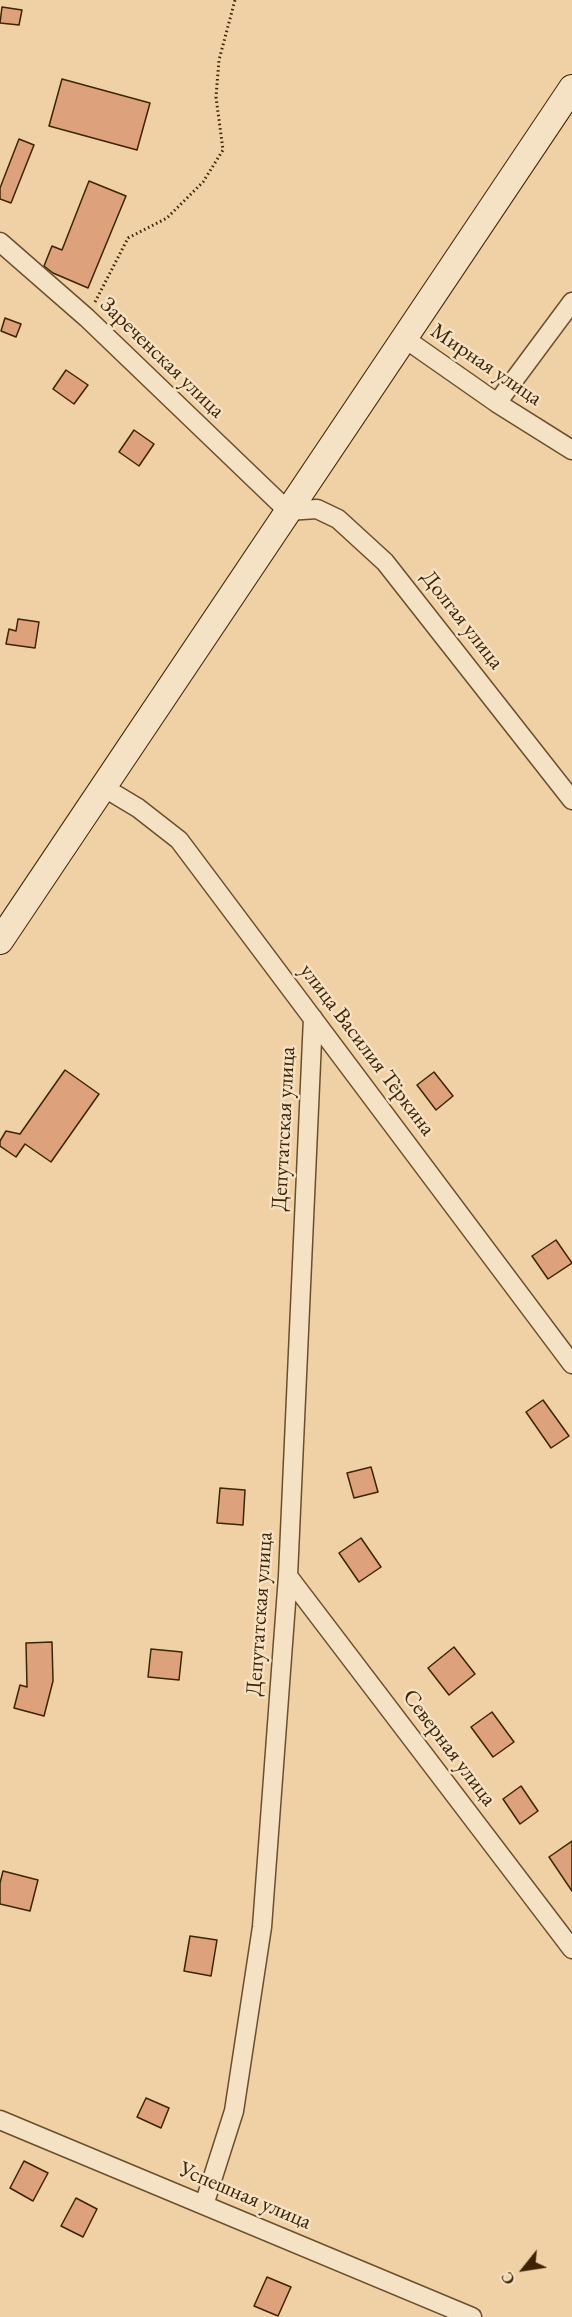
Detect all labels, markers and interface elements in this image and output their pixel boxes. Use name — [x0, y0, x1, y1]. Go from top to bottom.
street label: Зареченская улица — [94, 292, 230, 424]
street label: Мирная улица — [425, 318, 547, 412]
street label: Долгая улица — [415, 565, 509, 675]
street label: улица Василия Тёркина — [294, 959, 440, 1141]
street label: Депутатская улица — [267, 1046, 301, 1212]
street label: Депутатская улица — [241, 1531, 279, 1697]
street label: Северная улица — [397, 1684, 501, 1812]
street label: Успешная улица — [175, 2156, 315, 2236]
north arrow — [494, 2239, 554, 2299]
text: С — [496, 2268, 520, 2288]

